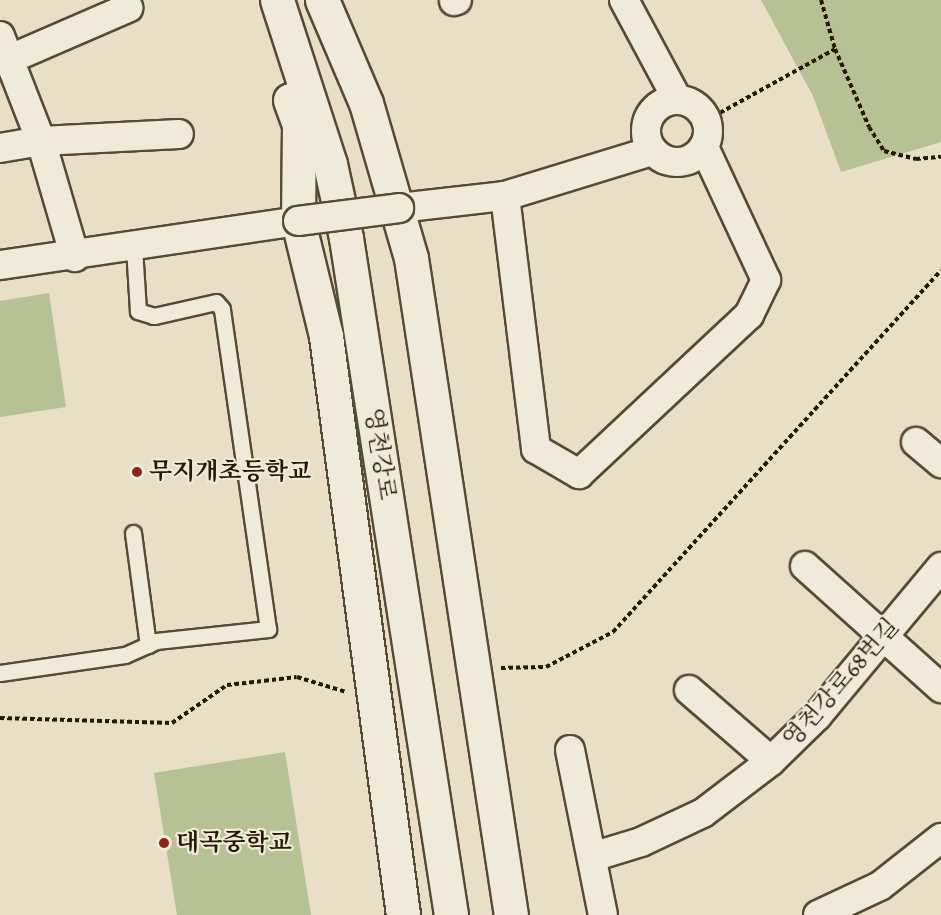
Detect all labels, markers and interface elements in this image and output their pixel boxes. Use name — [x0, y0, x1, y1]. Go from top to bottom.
street label: 영천강로 — [359, 406, 401, 502]
place label: 무지개초등학교 — [149, 458, 311, 486]
marker: 무지개초등학교 — [130, 465, 144, 479]
street label: 영천강로68번길 — [777, 612, 905, 754]
place label: 대곡중학교 — [176, 829, 292, 857]
marker: 대곡중학교 — [157, 836, 171, 850]

